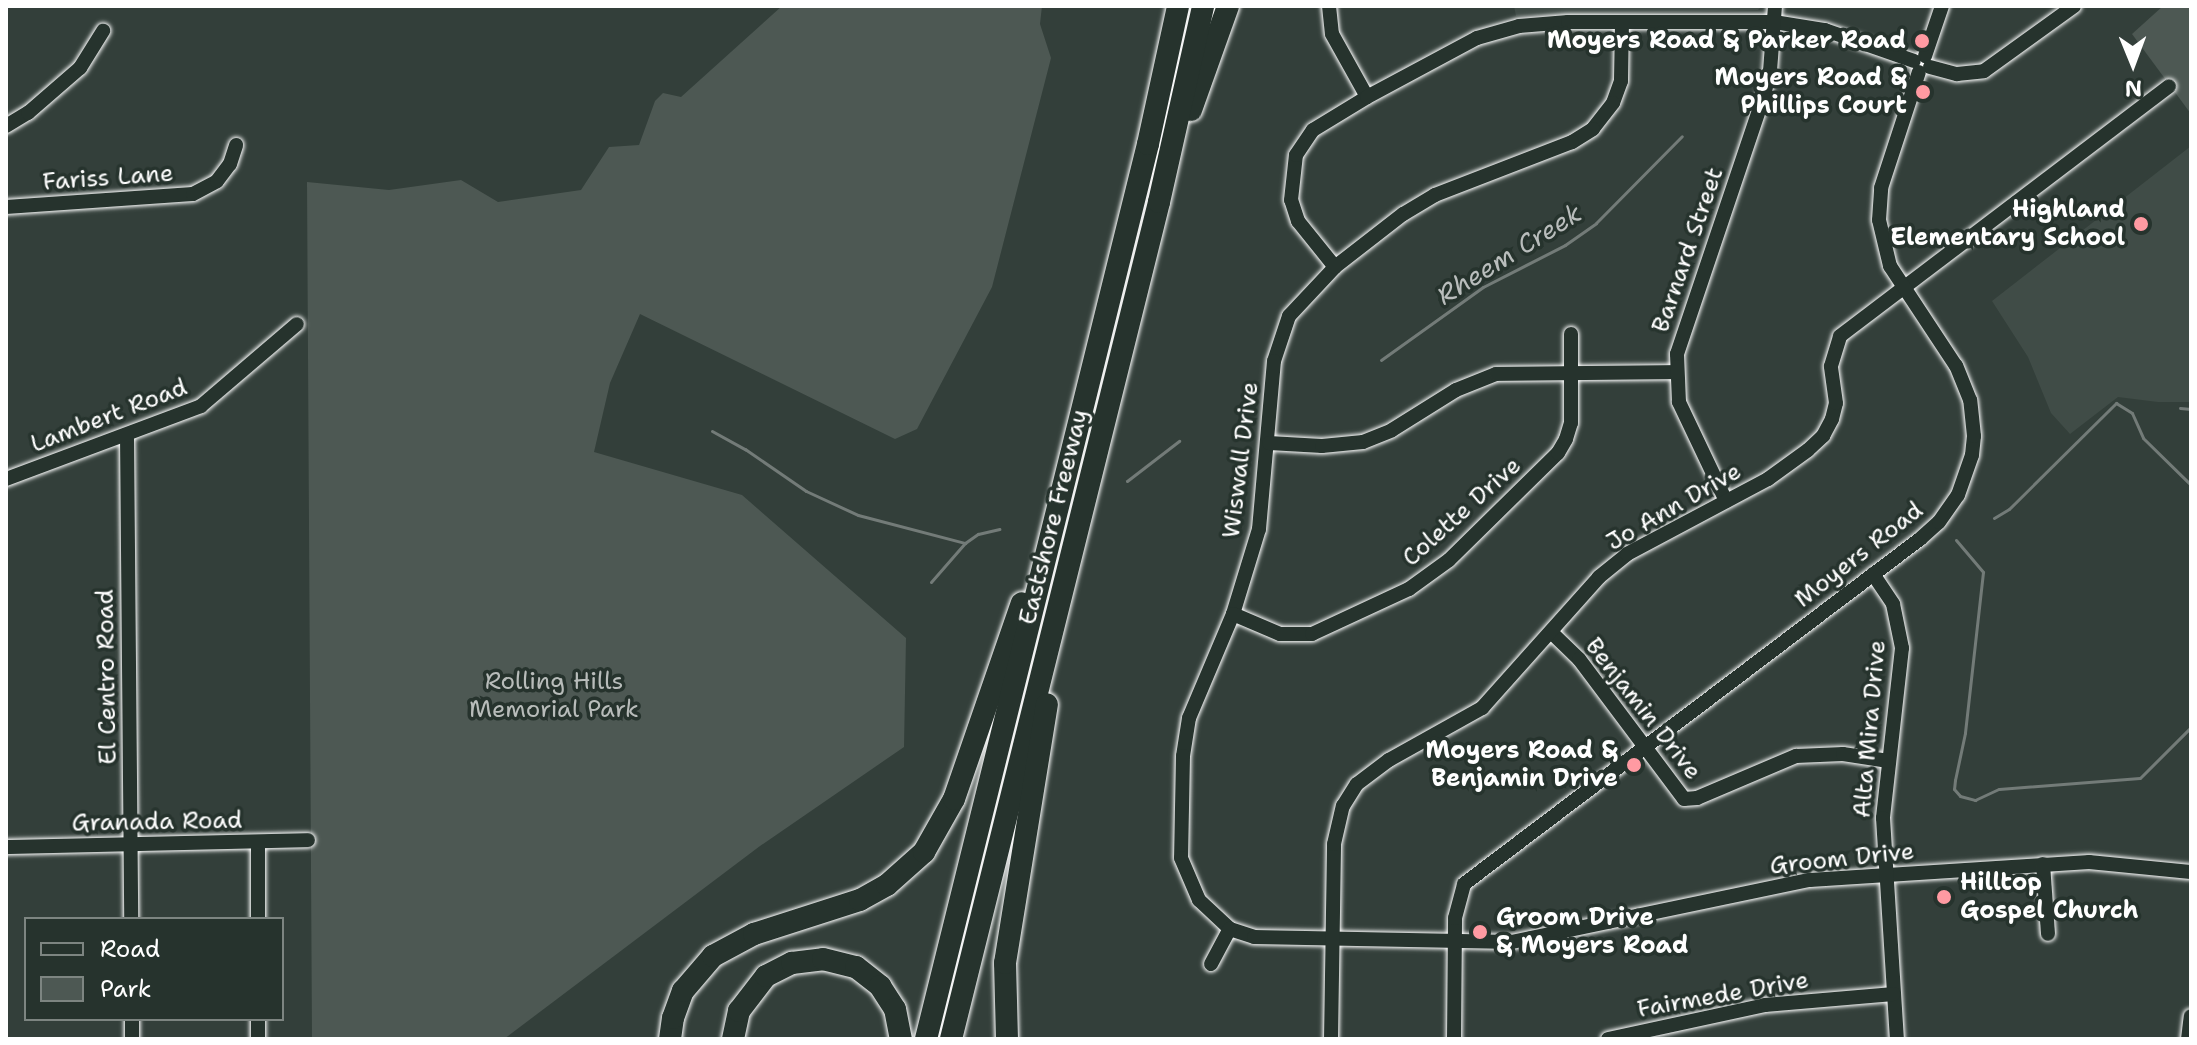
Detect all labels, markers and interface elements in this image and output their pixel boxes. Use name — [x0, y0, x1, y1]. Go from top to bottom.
north arrow — [2093, 24, 2173, 104]
place label: Moyers Road & Parker Road — [1547, 27, 1906, 55]
marker: Moyers Road & Parker Road — [1913, 32, 1931, 50]
place label: Moyers Road & Phillips Court — [1715, 64, 1907, 120]
text: N — [2124, 74, 2142, 103]
marker: Moyers Road & Phillips Court — [1914, 83, 1932, 101]
street label: Fariss Lane — [42, 159, 174, 197]
street label: Barnard Street — [1646, 164, 1730, 336]
place label: Highland Elementary School — [1890, 196, 2125, 252]
water label: Rheem Creek — [1431, 197, 1587, 311]
marker: Highland Elementary School — [2132, 215, 2150, 233]
street label: Lambert Road — [27, 373, 191, 459]
street label: Wiswall Drive — [1217, 380, 1265, 540]
street label: Eastshore Freeway — [1013, 406, 1095, 628]
street label: Colette Drive — [1397, 451, 1527, 573]
street label: Jo Ann Drive — [1602, 457, 1746, 557]
street label: Moyers Road — [1789, 496, 1929, 614]
street label: El Centro Road — [91, 589, 123, 765]
street label: Benjamin Drive — [1579, 632, 1707, 786]
street label: Alta Mira Drive — [1848, 639, 1892, 819]
park label: Rolling Hills Memorial Park — [469, 668, 639, 724]
place label: Moyers Road & Benjamin Drive — [1426, 737, 1618, 793]
marker: Moyers Road & Benjamin Drive — [1625, 756, 1643, 774]
street label: Granada Road — [71, 806, 243, 838]
street label: Groom Drive — [1768, 837, 1916, 881]
place label: Hilltop Gospel Church — [1960, 869, 2139, 925]
marker: Hilltop Gospel Church — [1935, 888, 1953, 906]
place label: Groom Drive & Moyers Road — [1496, 904, 1688, 960]
legend — [24, 917, 284, 1021]
marker: Groom Drive & Moyers Road — [1471, 923, 1489, 941]
text: Road — [100, 933, 160, 965]
street label: Fairmede Drive — [1635, 966, 1811, 1024]
text: Park — [100, 973, 152, 1005]

